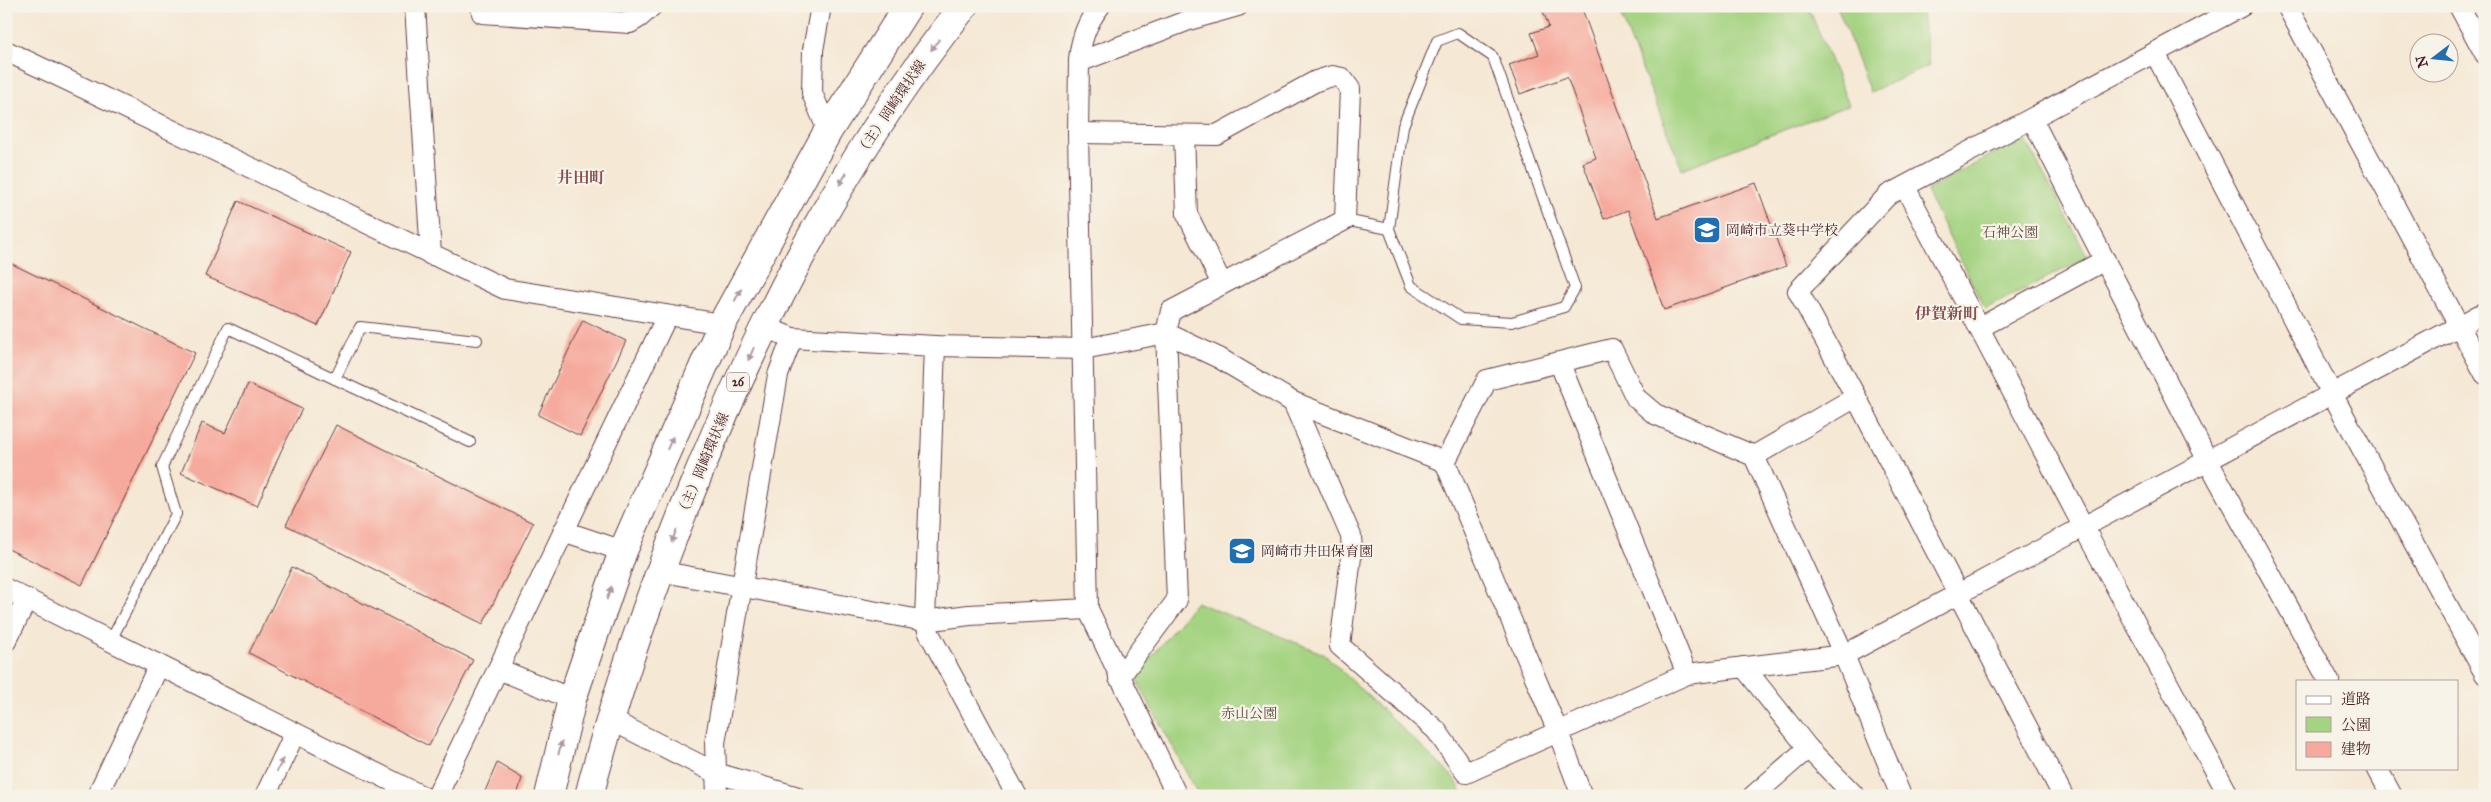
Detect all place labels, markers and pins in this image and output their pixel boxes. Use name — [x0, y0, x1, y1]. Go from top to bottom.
school or university icon: 岡崎市立葵中学校 — [1692, 215, 1722, 245]
place label: 岡崎市立葵中学校 — [1726, 222, 1838, 239]
school or university icon: 岡崎市井田保育園 — [1227, 536, 1257, 566]
place label: 岡崎市井田保育園 — [1261, 543, 1373, 560]

